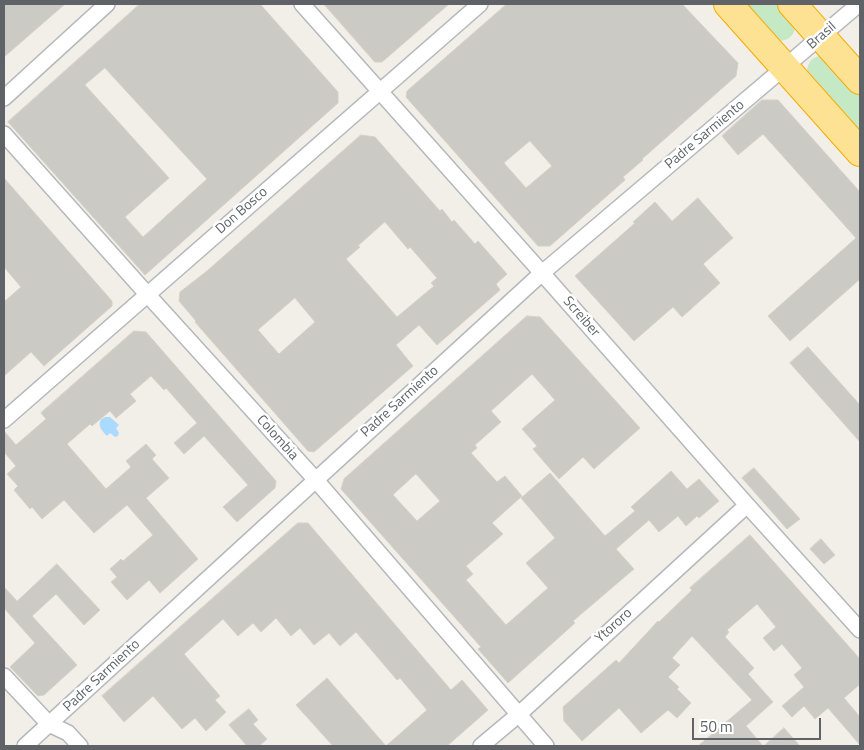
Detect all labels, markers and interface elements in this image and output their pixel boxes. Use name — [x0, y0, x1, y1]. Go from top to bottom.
street label: Brasil — [804, 19, 840, 53]
street label: Padre Sarmiento — [662, 97, 748, 173]
street label: Don Bosco — [213, 184, 271, 238]
street label: Screiber — [559, 293, 603, 341]
street label: Padre Sarmiento — [358, 363, 442, 441]
street label: Colombia — [252, 412, 302, 464]
street label: Ytororo — [592, 605, 636, 647]
street label: Padre Sarmiento — [60, 636, 144, 716]
scale bar — [694, 708, 823, 740]
text: 50 m — [700, 715, 733, 738]

